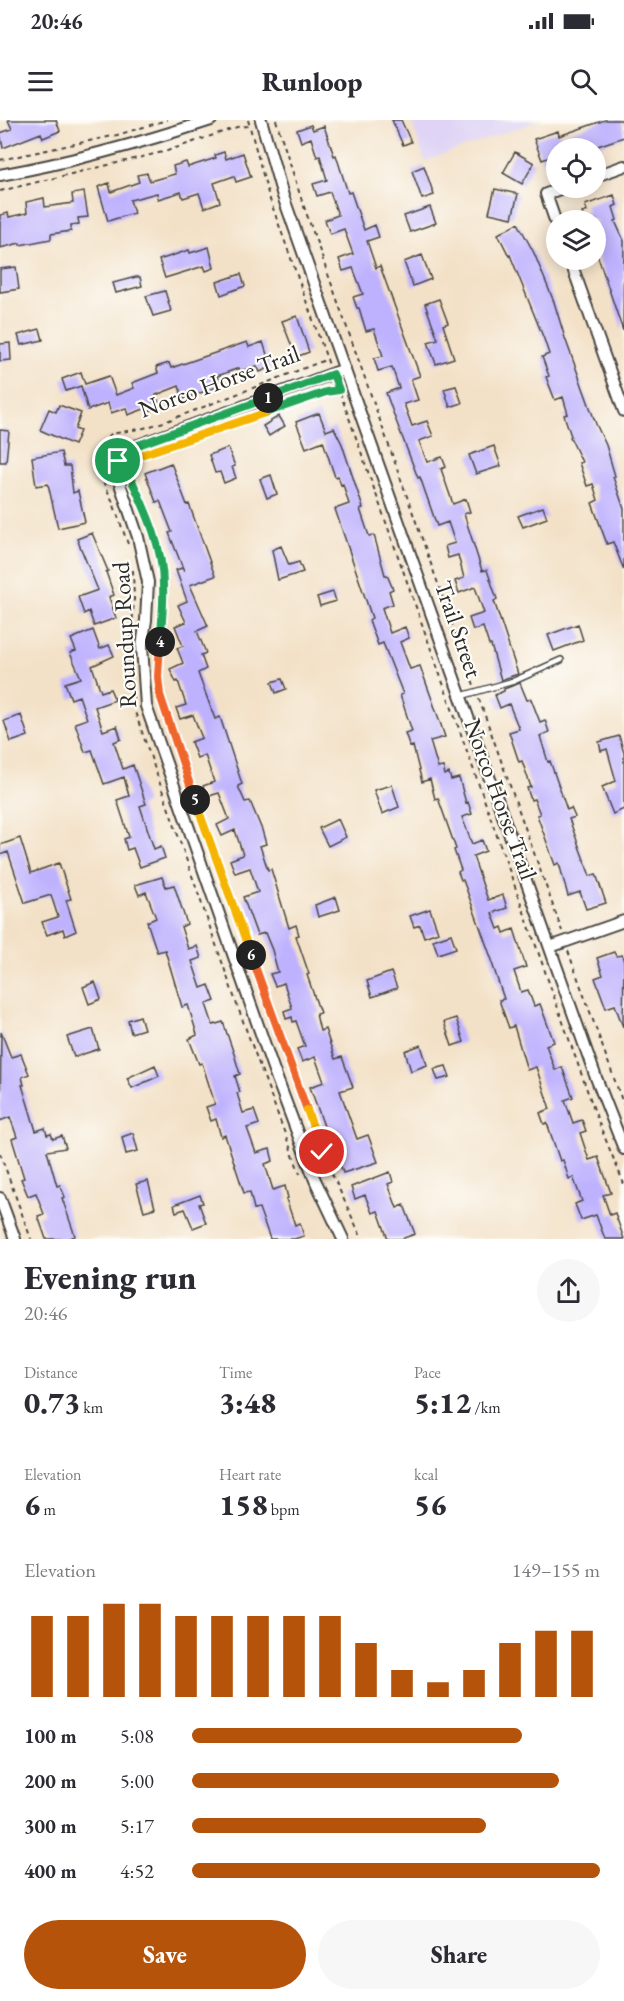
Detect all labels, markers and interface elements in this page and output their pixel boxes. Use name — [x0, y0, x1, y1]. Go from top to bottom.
text: 20:46 — [30, 7, 83, 36]
text: Runloop — [262, 64, 362, 99]
icon: menu — [24, 65, 57, 98]
icon: search — [567, 65, 600, 98]
map controls — [546, 138, 606, 270]
button: locate — [546, 138, 606, 198]
button: layers — [546, 210, 606, 270]
street label: Norco Horse Trail — [134, 337, 304, 424]
pin: 1 — [253, 383, 283, 413]
text: 1 — [264, 387, 272, 408]
pin — [92, 435, 143, 486]
icon: arrive — [101, 444, 134, 477]
street label: Roundup Road — [105, 560, 143, 709]
street label: Trail Street — [428, 576, 490, 682]
pin: 4 — [145, 627, 175, 657]
text: 4 — [156, 631, 164, 652]
street label: Norco Horse Trail — [458, 714, 545, 884]
pin: 5 — [180, 785, 210, 815]
text: 5 — [191, 789, 199, 810]
pin: 6 — [236, 940, 266, 970]
text: 6 — [247, 944, 255, 965]
pin — [296, 1126, 347, 1177]
icon: check — [305, 1135, 338, 1168]
text: Evening run — [24, 1256, 196, 1299]
button: share — [537, 1259, 600, 1322]
text: 20:46 — [24, 1300, 67, 1326]
text: Distance — [24, 1362, 77, 1383]
text: Time — [219, 1362, 252, 1383]
text: Pace — [414, 1362, 441, 1383]
text: 0.73 — [24, 1383, 80, 1422]
text: 3:48 — [219, 1383, 276, 1422]
text: 5:12 — [414, 1383, 471, 1422]
text: km — [80, 1397, 103, 1418]
text: /km — [471, 1397, 501, 1418]
text: Elevation — [24, 1464, 82, 1485]
text: Heart rate — [219, 1464, 281, 1485]
text: kcal — [414, 1464, 438, 1485]
text: 6 — [24, 1485, 40, 1524]
text: 158 — [219, 1485, 268, 1524]
text: 56 — [414, 1485, 446, 1524]
text: m — [40, 1499, 56, 1520]
text: bpm — [268, 1499, 300, 1520]
text: Elevation — [24, 1557, 96, 1583]
text: 149–155 m — [512, 1557, 600, 1583]
text: 100 m — [24, 1723, 77, 1749]
text: 5:08 — [120, 1723, 154, 1749]
text: 200 m — [24, 1768, 77, 1794]
text: 5:00 — [120, 1768, 154, 1794]
text: 300 m — [24, 1813, 77, 1839]
text: 5:17 — [120, 1813, 154, 1839]
text: 400 m — [24, 1858, 77, 1884]
text: 4:52 — [120, 1858, 154, 1884]
button: Save — [24, 1920, 306, 1989]
button: Share — [318, 1920, 600, 1989]

